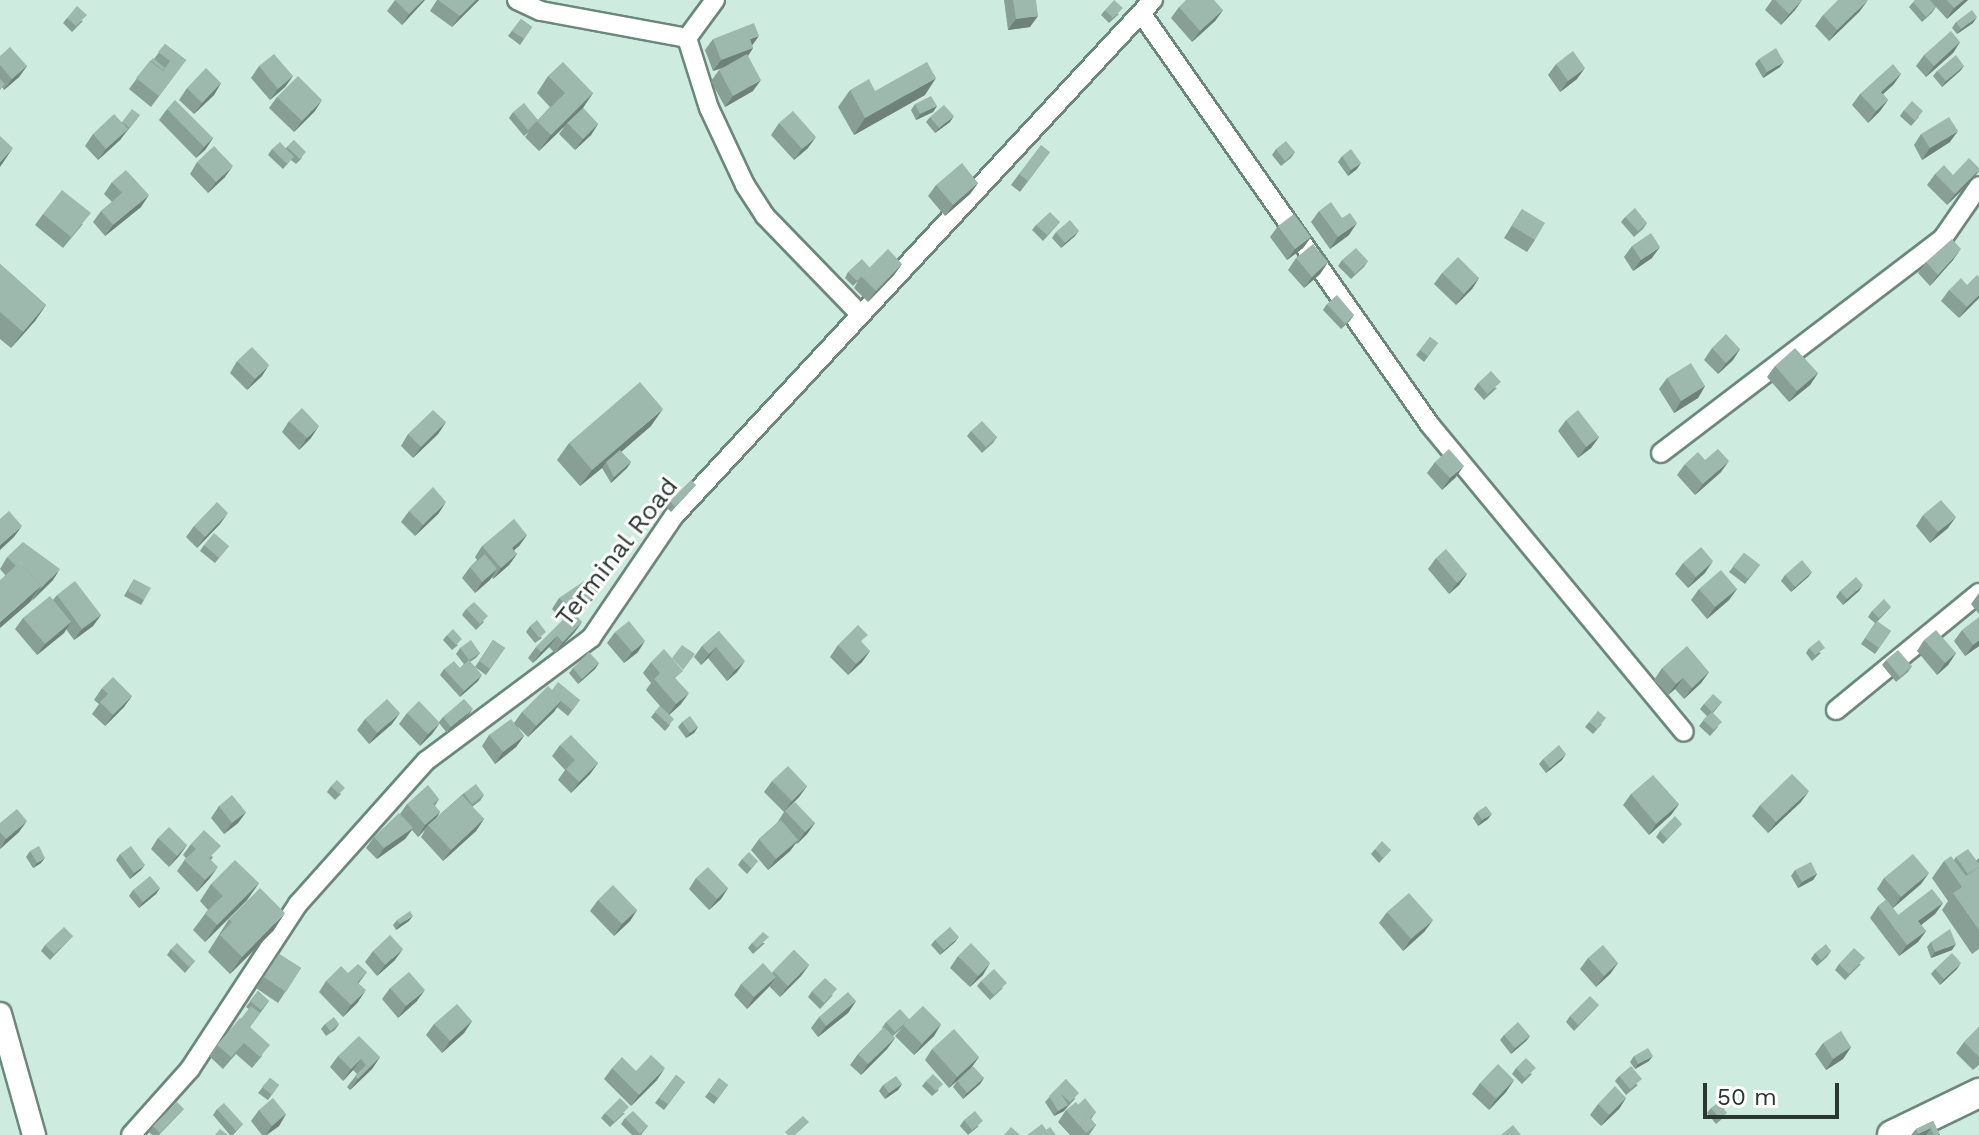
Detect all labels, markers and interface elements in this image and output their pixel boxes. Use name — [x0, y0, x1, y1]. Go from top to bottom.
street label: Terminal Road — [549, 471, 685, 633]
scale bar — [1707, 1067, 1843, 1117]
text: 50 m — [1717, 1083, 1777, 1111]

